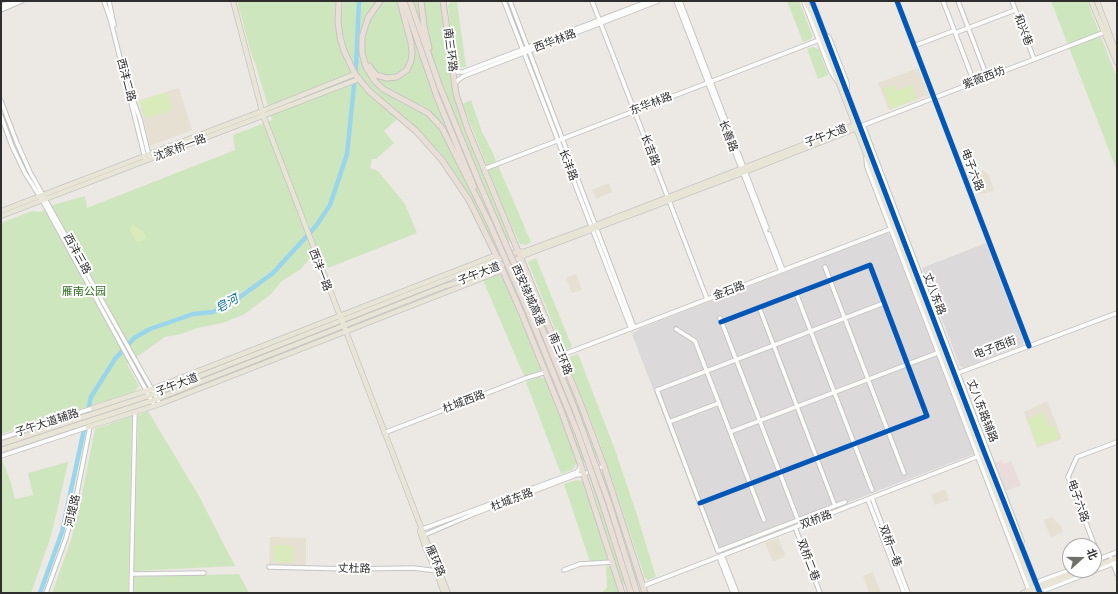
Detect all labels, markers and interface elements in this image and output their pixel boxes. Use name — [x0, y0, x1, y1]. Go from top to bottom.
street label: 和兴巷 — [1011, 12, 1035, 48]
street label: 南三环路 — [441, 27, 459, 73]
street label: 西华林路 — [532, 27, 578, 55]
street label: 西沣二路 — [114, 57, 138, 103]
street label: 紫薇西坊 — [961, 64, 1007, 92]
street label: 东华林路 — [628, 90, 674, 118]
street label: 长善路 — [716, 118, 740, 154]
street label: 子午大道 — [803, 122, 849, 150]
street label: 沈家桥一路 — [152, 132, 208, 164]
street label: 长吉路 — [638, 132, 662, 168]
street label: 长沣路 — [556, 147, 580, 183]
street label: 电子六路 — [958, 147, 986, 193]
street label: 西沣三路 — [61, 232, 93, 276]
street label: 西沣一路 — [306, 247, 334, 293]
street label: 子午大道 — [456, 260, 502, 288]
street label: 西安绕城高速 — [509, 262, 547, 328]
street label: 丈八东路 — [920, 271, 948, 317]
street label: 金石路 — [711, 279, 747, 303]
park label: 雁南公园 — [62, 285, 106, 299]
water label: 皂河 — [213, 292, 241, 316]
street label: 南三环路 — [546, 331, 574, 377]
street label: 电子西街 — [972, 334, 1018, 362]
street label: 子午大道 — [154, 371, 200, 399]
street label: 丈八东路辅路 — [964, 378, 1000, 444]
street label: 杜城西路 — [441, 388, 487, 416]
street label: 子午大道辅路 — [14, 407, 80, 439]
street label: 电子六路 — [1065, 478, 1091, 524]
street label: 杜城东路 — [489, 486, 535, 514]
street label: 河堤路 — [63, 493, 83, 529]
street label: 双桥路 — [798, 508, 834, 532]
street label: 双桥一巷 — [876, 523, 904, 569]
street label: 双桥二巷 — [794, 537, 822, 583]
north arrow — [1062, 538, 1102, 578]
street label: 雁环路 — [422, 543, 448, 579]
text: 北 — [1084, 546, 1102, 562]
street label: 丈杜路 — [337, 562, 371, 576]

